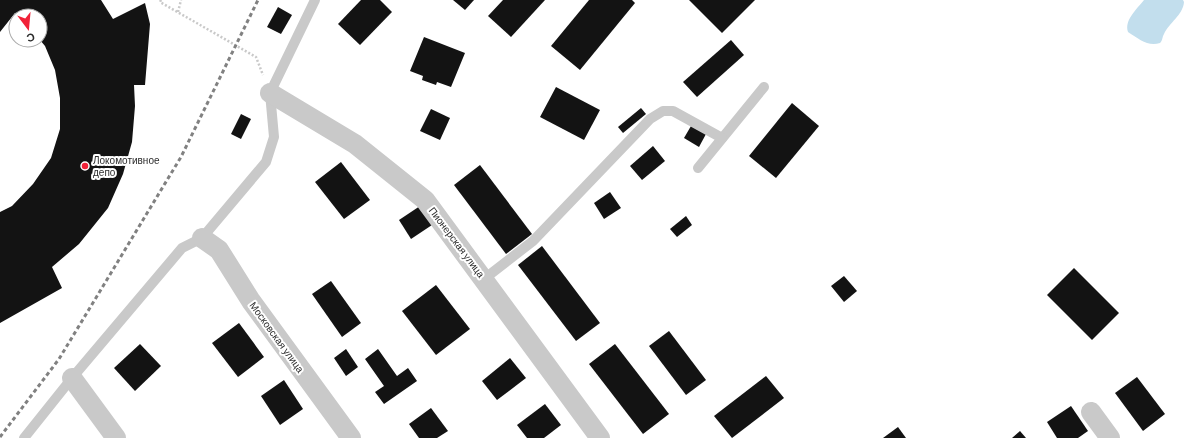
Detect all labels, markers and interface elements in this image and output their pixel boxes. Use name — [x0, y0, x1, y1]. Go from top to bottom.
north arrow — [8, 8, 48, 48]
text: С — [25, 31, 37, 45]
place label: Локомотивное депо — [93, 154, 160, 178]
marker: Локомотивное депо — [80, 161, 90, 171]
street label: Пионерская улица — [427, 204, 488, 280]
street label: Московская улица — [247, 299, 307, 375]

